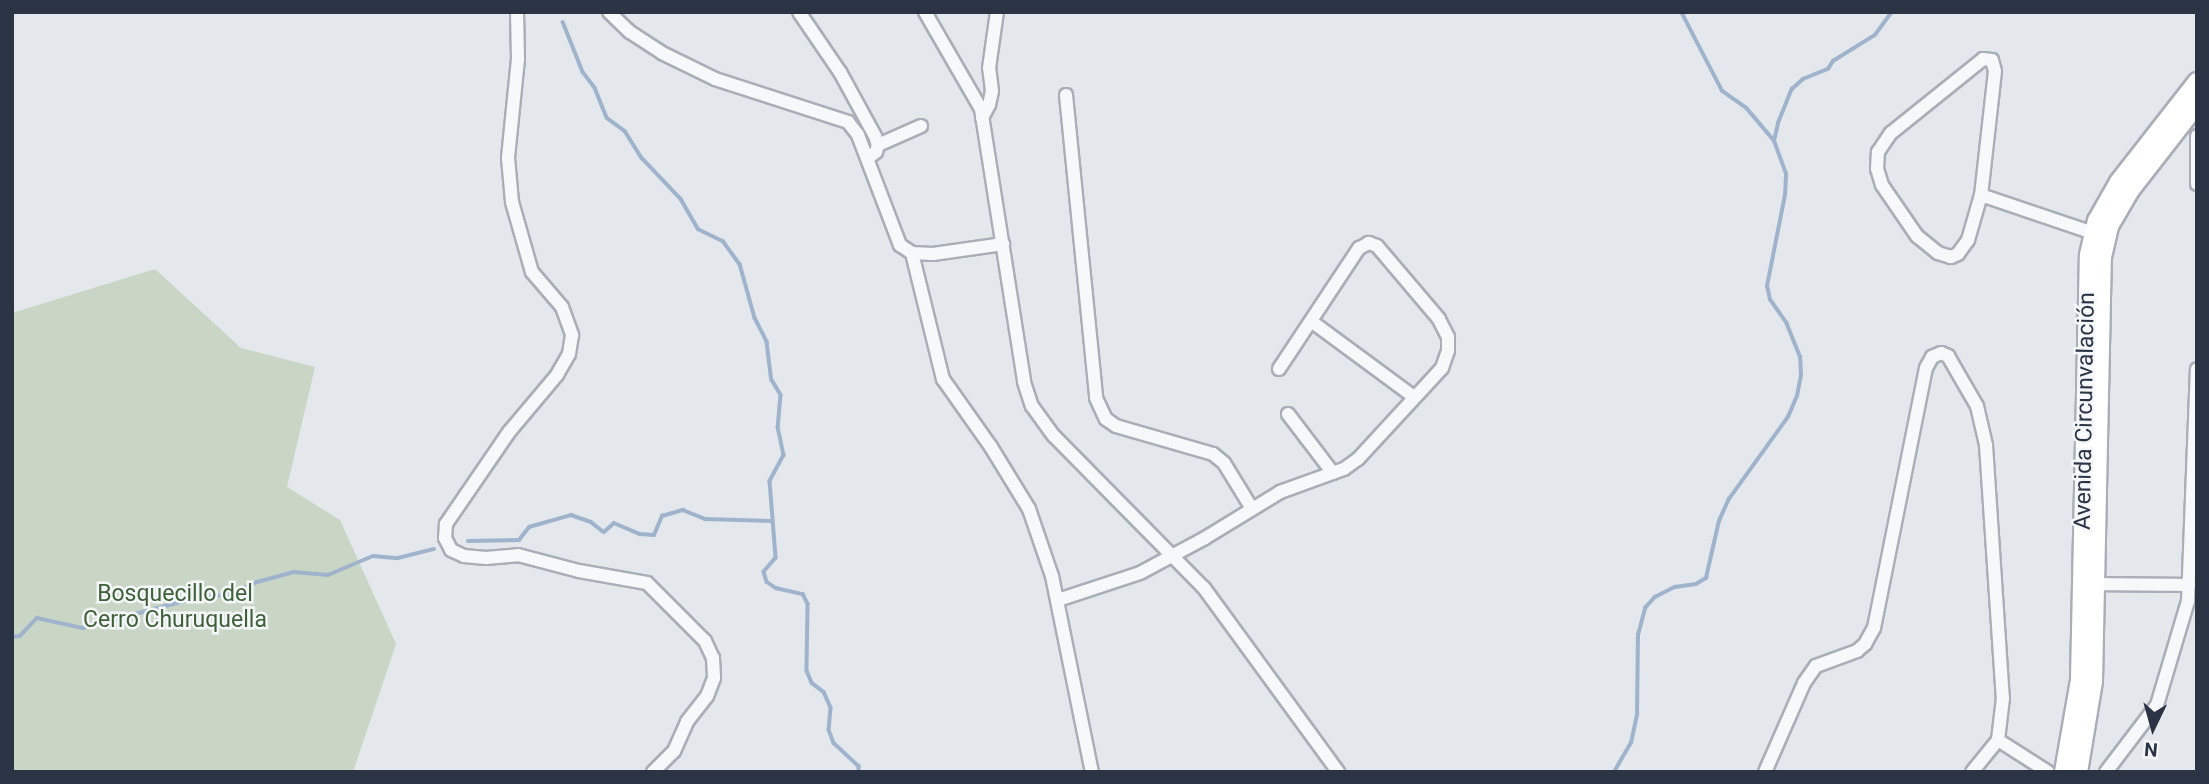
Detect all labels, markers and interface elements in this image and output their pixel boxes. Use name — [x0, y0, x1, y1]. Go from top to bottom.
street label: Avenida Circunvalación — [2069, 292, 2101, 530]
park label: Bosquecillo del Cerro Churuquella — [83, 580, 267, 634]
north arrow — [2118, 693, 2188, 763]
text: N — [2143, 737, 2159, 761]

